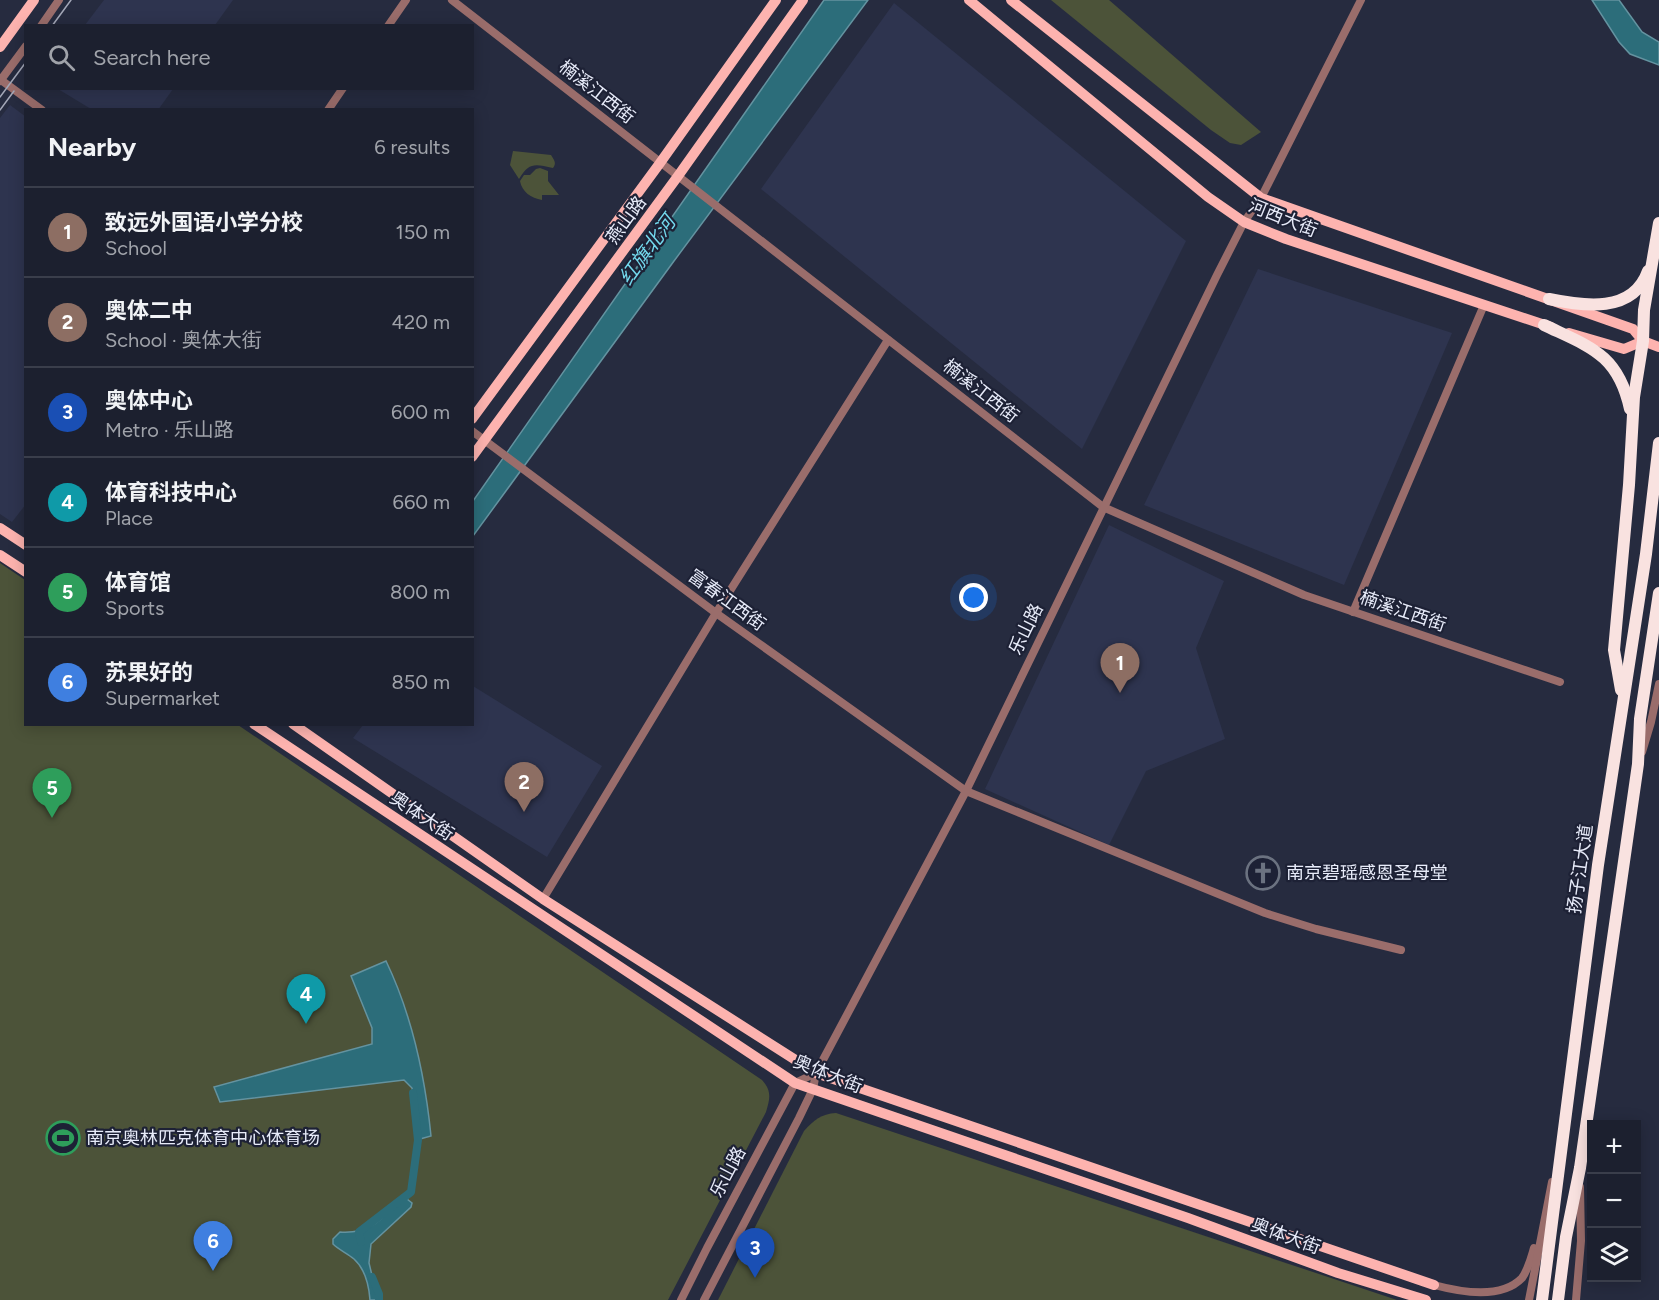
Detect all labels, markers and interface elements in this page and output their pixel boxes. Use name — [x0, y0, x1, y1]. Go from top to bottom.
search box — [24, 24, 474, 90]
icon: search — [45, 41, 78, 74]
text: Search here — [93, 44, 211, 71]
street label: 楠溪江西街 — [555, 56, 639, 128]
text: Nearby — [48, 131, 136, 163]
text: 6 results — [374, 135, 450, 159]
street label: 燕山路 — [601, 192, 651, 248]
street label: 河西大街 — [1246, 194, 1320, 242]
water label: 红旗北河 — [614, 207, 683, 289]
text: 致远外国语小学分校 — [105, 209, 303, 236]
text: 1 — [63, 220, 72, 244]
text: 150 m — [395, 220, 450, 244]
text: School — [105, 236, 167, 260]
text: 奥体二中 — [105, 297, 193, 324]
text: 2 — [62, 310, 73, 334]
text: 420 m — [392, 310, 450, 334]
text: School · 奥体大街 — [105, 328, 262, 352]
street label: 楠溪江西街 — [939, 355, 1023, 427]
text: 奥体中心 — [105, 387, 193, 414]
text: 3 — [62, 400, 73, 424]
text: 600 m — [391, 400, 450, 424]
text: Metro · 乐山路 — [105, 418, 234, 442]
text: 体育科技中心 — [105, 479, 237, 506]
text: 4 — [61, 490, 74, 514]
text: 660 m — [393, 490, 450, 514]
text: Place — [105, 506, 153, 530]
street label: 富春江西街 — [684, 565, 770, 635]
text: 体育馆 — [105, 569, 171, 596]
text: 5 — [62, 580, 73, 604]
text: 800 m — [390, 580, 450, 604]
your location — [959, 583, 988, 612]
street label: 楠溪江西街 — [1357, 586, 1449, 636]
text: Sports — [105, 596, 164, 620]
street label: 乐山路 — [1004, 600, 1048, 658]
pin: 1 — [1100, 644, 1140, 693]
text: 苏果好的 — [105, 659, 193, 686]
text: 6 — [62, 670, 73, 694]
text: 850 m — [391, 670, 450, 694]
text: Supermarket — [105, 686, 220, 710]
pin: 2 — [504, 762, 544, 812]
pin: 5 — [32, 768, 72, 818]
street label: 奥体大街 — [386, 787, 458, 845]
street label: 扬子江大道 — [1563, 823, 1597, 915]
church icon: 南京碧瑶感恩圣母堂 — [1245, 855, 1281, 891]
place label: 南京碧瑶感恩圣母堂 — [1286, 862, 1448, 884]
pin: 4 — [286, 974, 326, 1024]
street label: 奥体大街 — [791, 1050, 865, 1098]
sports icon: 南京奥林匹克体育中心体育场 — [45, 1120, 81, 1156]
map controls — [1587, 1120, 1641, 1282]
button: + — [1587, 1120, 1641, 1174]
place label: 南京奥林匹克体育中心体育场 — [86, 1127, 320, 1149]
street label: 乐山路 — [706, 1143, 750, 1201]
button: − — [1587, 1174, 1641, 1228]
street label: 奥体大街 — [1248, 1213, 1324, 1259]
pin: 6 — [194, 1222, 232, 1271]
pin: 3 — [736, 1228, 774, 1278]
button: layers — [1587, 1228, 1641, 1282]

